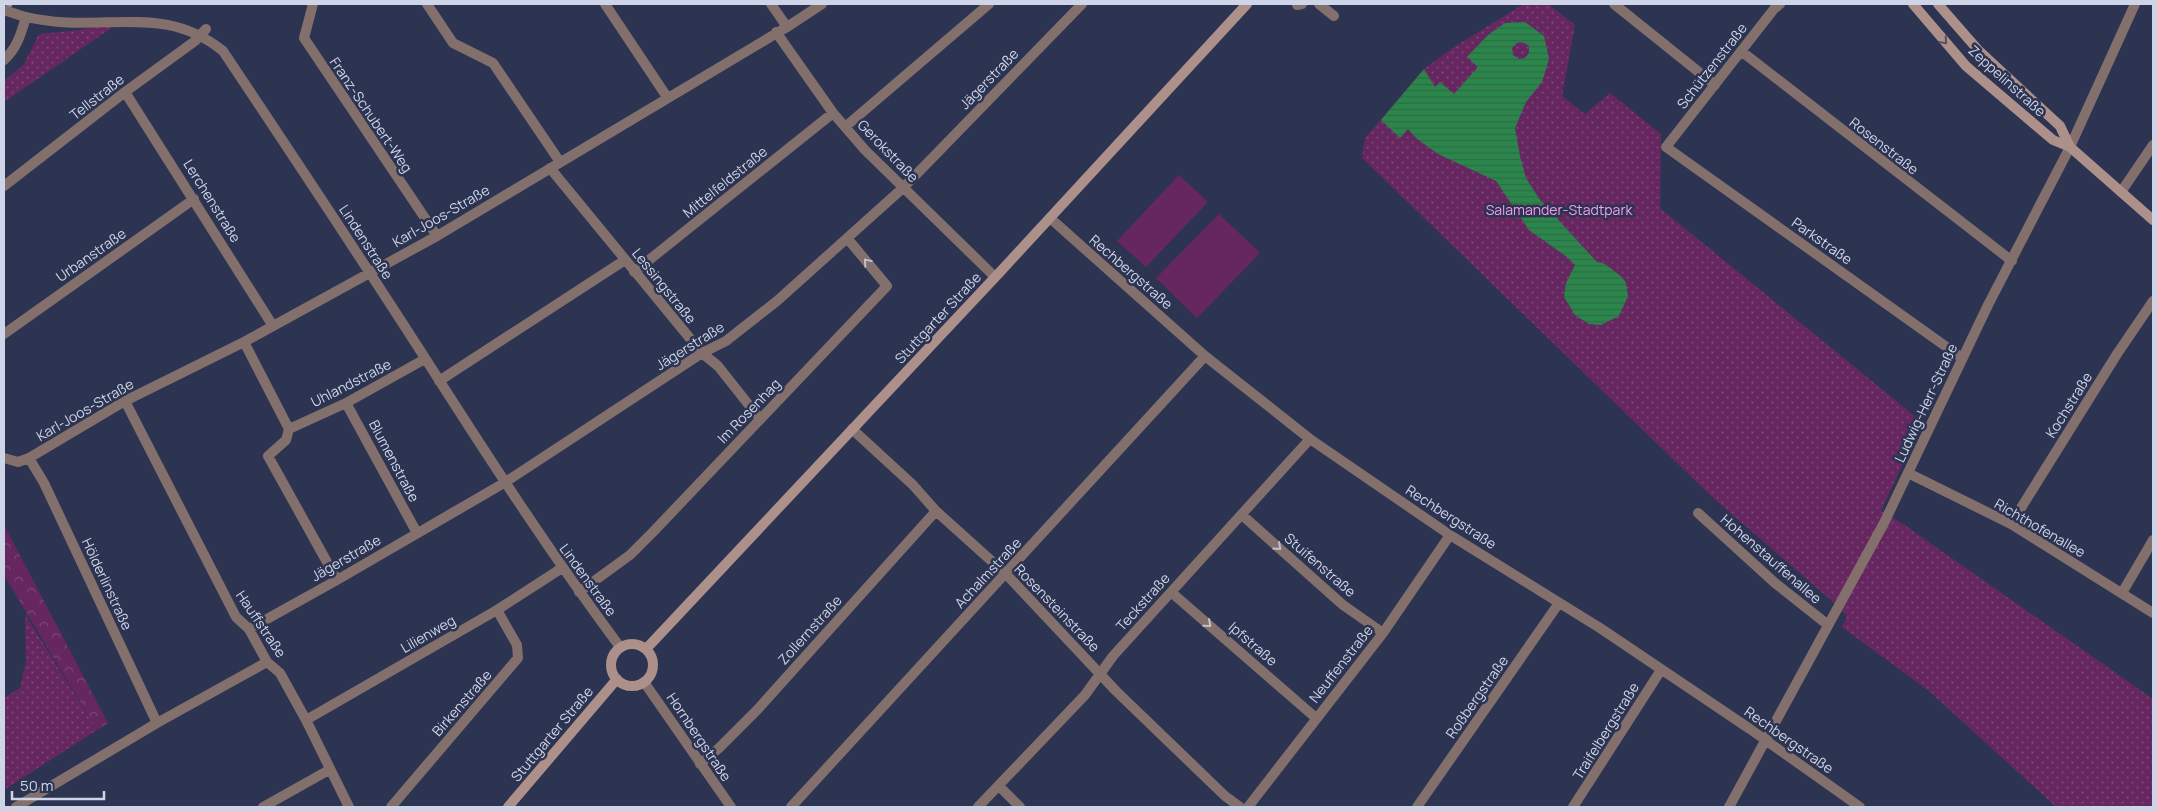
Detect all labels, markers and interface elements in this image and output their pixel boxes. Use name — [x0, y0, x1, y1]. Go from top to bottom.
street label: Schützenstraße — [1672, 19, 1751, 112]
one-way arrow — [1939, 35, 1948, 44]
street label: Zeppelinstraße — [1964, 41, 2050, 121]
street label: Jägerstraße — [955, 44, 1022, 113]
street label: Franz-Schubert-Weg — [326, 53, 417, 176]
street label: Tellstraße — [66, 69, 128, 124]
street label: Rosenstraße — [1846, 113, 1923, 179]
street label: Gerokstraße — [854, 115, 923, 186]
street label: Mittelfeldstraße — [679, 142, 771, 222]
street label: Lerchenstraße — [179, 156, 246, 246]
street label: Karl-Joos-Straße — [389, 180, 493, 251]
park label: Salamander-Stadtpark — [1486, 200, 1633, 219]
street label: Lindenstraße — [335, 201, 398, 283]
street label: Parkstraße — [1788, 213, 1856, 268]
street label: Urbanstraße — [52, 223, 129, 286]
street label: Rechbergstraße — [1086, 230, 1177, 313]
street label: Lessingstraße — [628, 244, 701, 327]
one-way arrow — [864, 258, 873, 267]
street label: Stuttgarter Straße — [890, 268, 985, 368]
street label: Jägerstraße — [652, 317, 728, 374]
street label: Ludwig-Herr-Straße — [1890, 340, 1961, 465]
street label: Uhlandstraße — [307, 354, 394, 411]
street label: Kochstraße — [2041, 368, 2096, 441]
street label: Karl-Joos-Straße — [33, 374, 137, 445]
street label: Im Rosenhag — [713, 374, 784, 447]
street label: Blumenstraße — [365, 416, 424, 505]
street label: Rechbergstraße — [1402, 480, 1500, 553]
street label: Richthofenallee — [1991, 494, 2089, 561]
street label: Hohenstauffenallee — [1717, 510, 1826, 608]
street label: Stuifenstraße — [1281, 528, 1360, 601]
street label: Jägerstraße — [307, 530, 384, 585]
street label: Achalmstraße — [950, 533, 1025, 612]
street label: Hölderlinstraße — [78, 535, 137, 633]
street label: Lindenstraße — [556, 540, 621, 620]
one-way arrow — [1272, 541, 1281, 550]
street label: Rosensteinstraße — [1011, 560, 1104, 656]
street label: Teckstraße — [1111, 569, 1174, 635]
street label: Hauffstraße — [232, 586, 291, 661]
street label: Zollernstraße — [773, 591, 846, 668]
street label: Lilienweg — [397, 610, 459, 657]
street label: Ipfstraße — [1225, 617, 1282, 670]
one-way arrow — [1202, 618, 1211, 627]
street label: Neuffenstraße — [1304, 621, 1377, 706]
street label: Roßbergstraße — [1441, 652, 1512, 742]
street label: Birkenstraße — [428, 665, 496, 740]
street label: Traifelbergstraße — [1568, 679, 1643, 783]
street label: Stuttgarter Straße — [506, 682, 597, 785]
street label: Hornbergstraße — [663, 689, 736, 785]
street label: Rechbergstraße — [1741, 702, 1838, 777]
scale bar — [12, 768, 105, 800]
text: 50 m — [20, 775, 54, 796]

